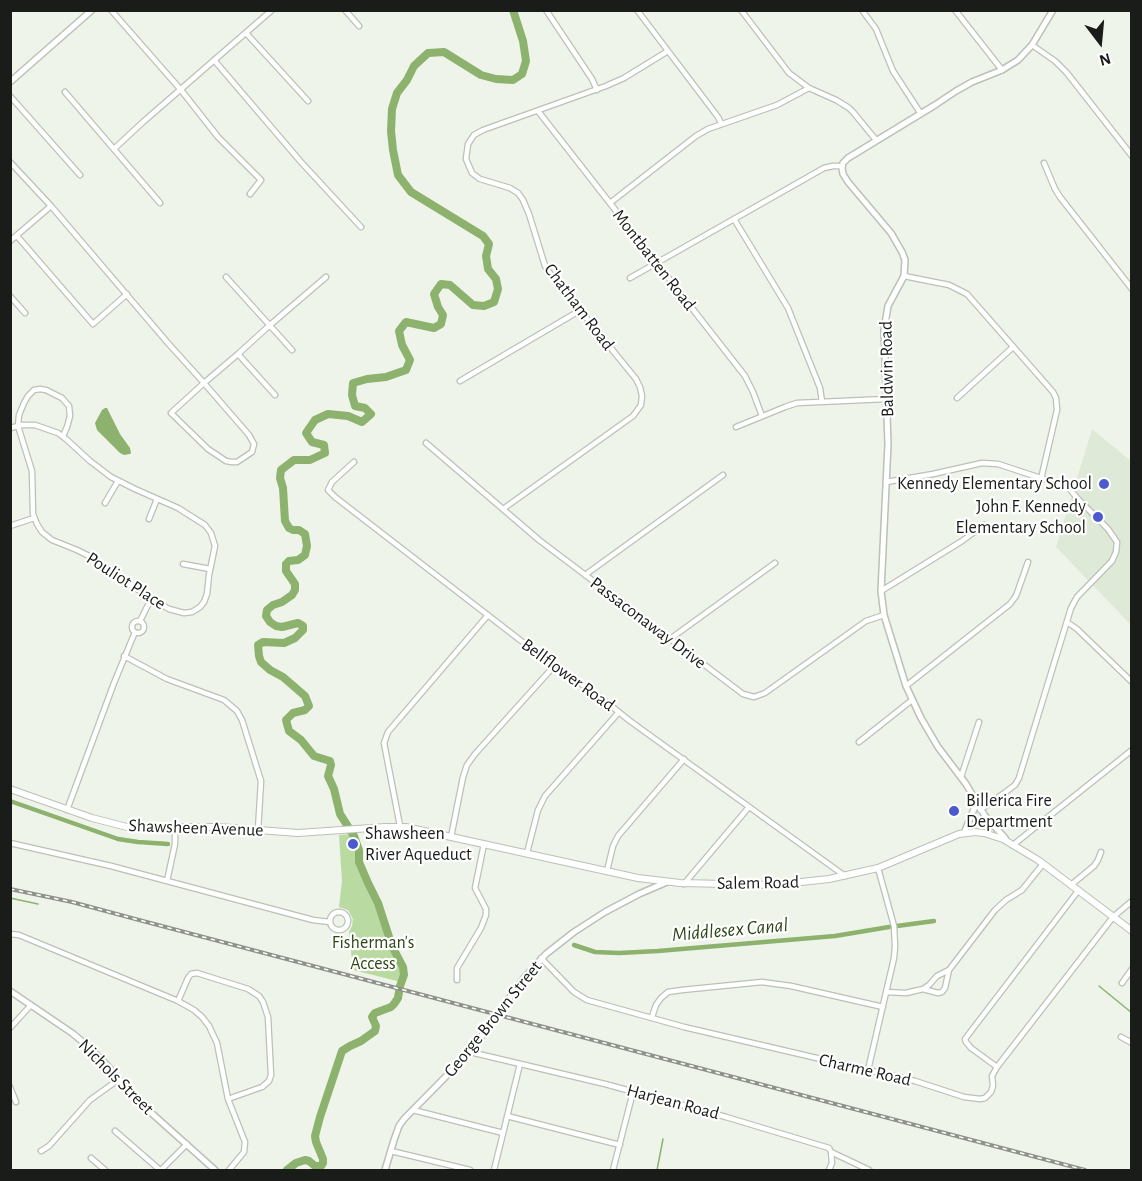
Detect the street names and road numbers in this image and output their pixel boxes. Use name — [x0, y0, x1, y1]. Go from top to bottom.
street label: Montbatten Road — [608, 205, 700, 315]
street label: Chatham Road — [539, 259, 619, 355]
street label: Baldwin Road — [875, 321, 899, 417]
street label: Pouliot Place — [82, 547, 170, 615]
street label: Passaconaway Drive — [586, 572, 710, 674]
street label: Bellflower Road — [517, 634, 619, 716]
street label: Shawsheen Avenue — [128, 815, 264, 841]
street label: Salem Road — [717, 871, 799, 895]
street label: George Brown Street — [439, 956, 547, 1082]
street label: Nichols Street — [74, 1035, 158, 1119]
street label: Charme Road — [817, 1049, 913, 1091]
street label: Harjean Road — [624, 1079, 722, 1125]

